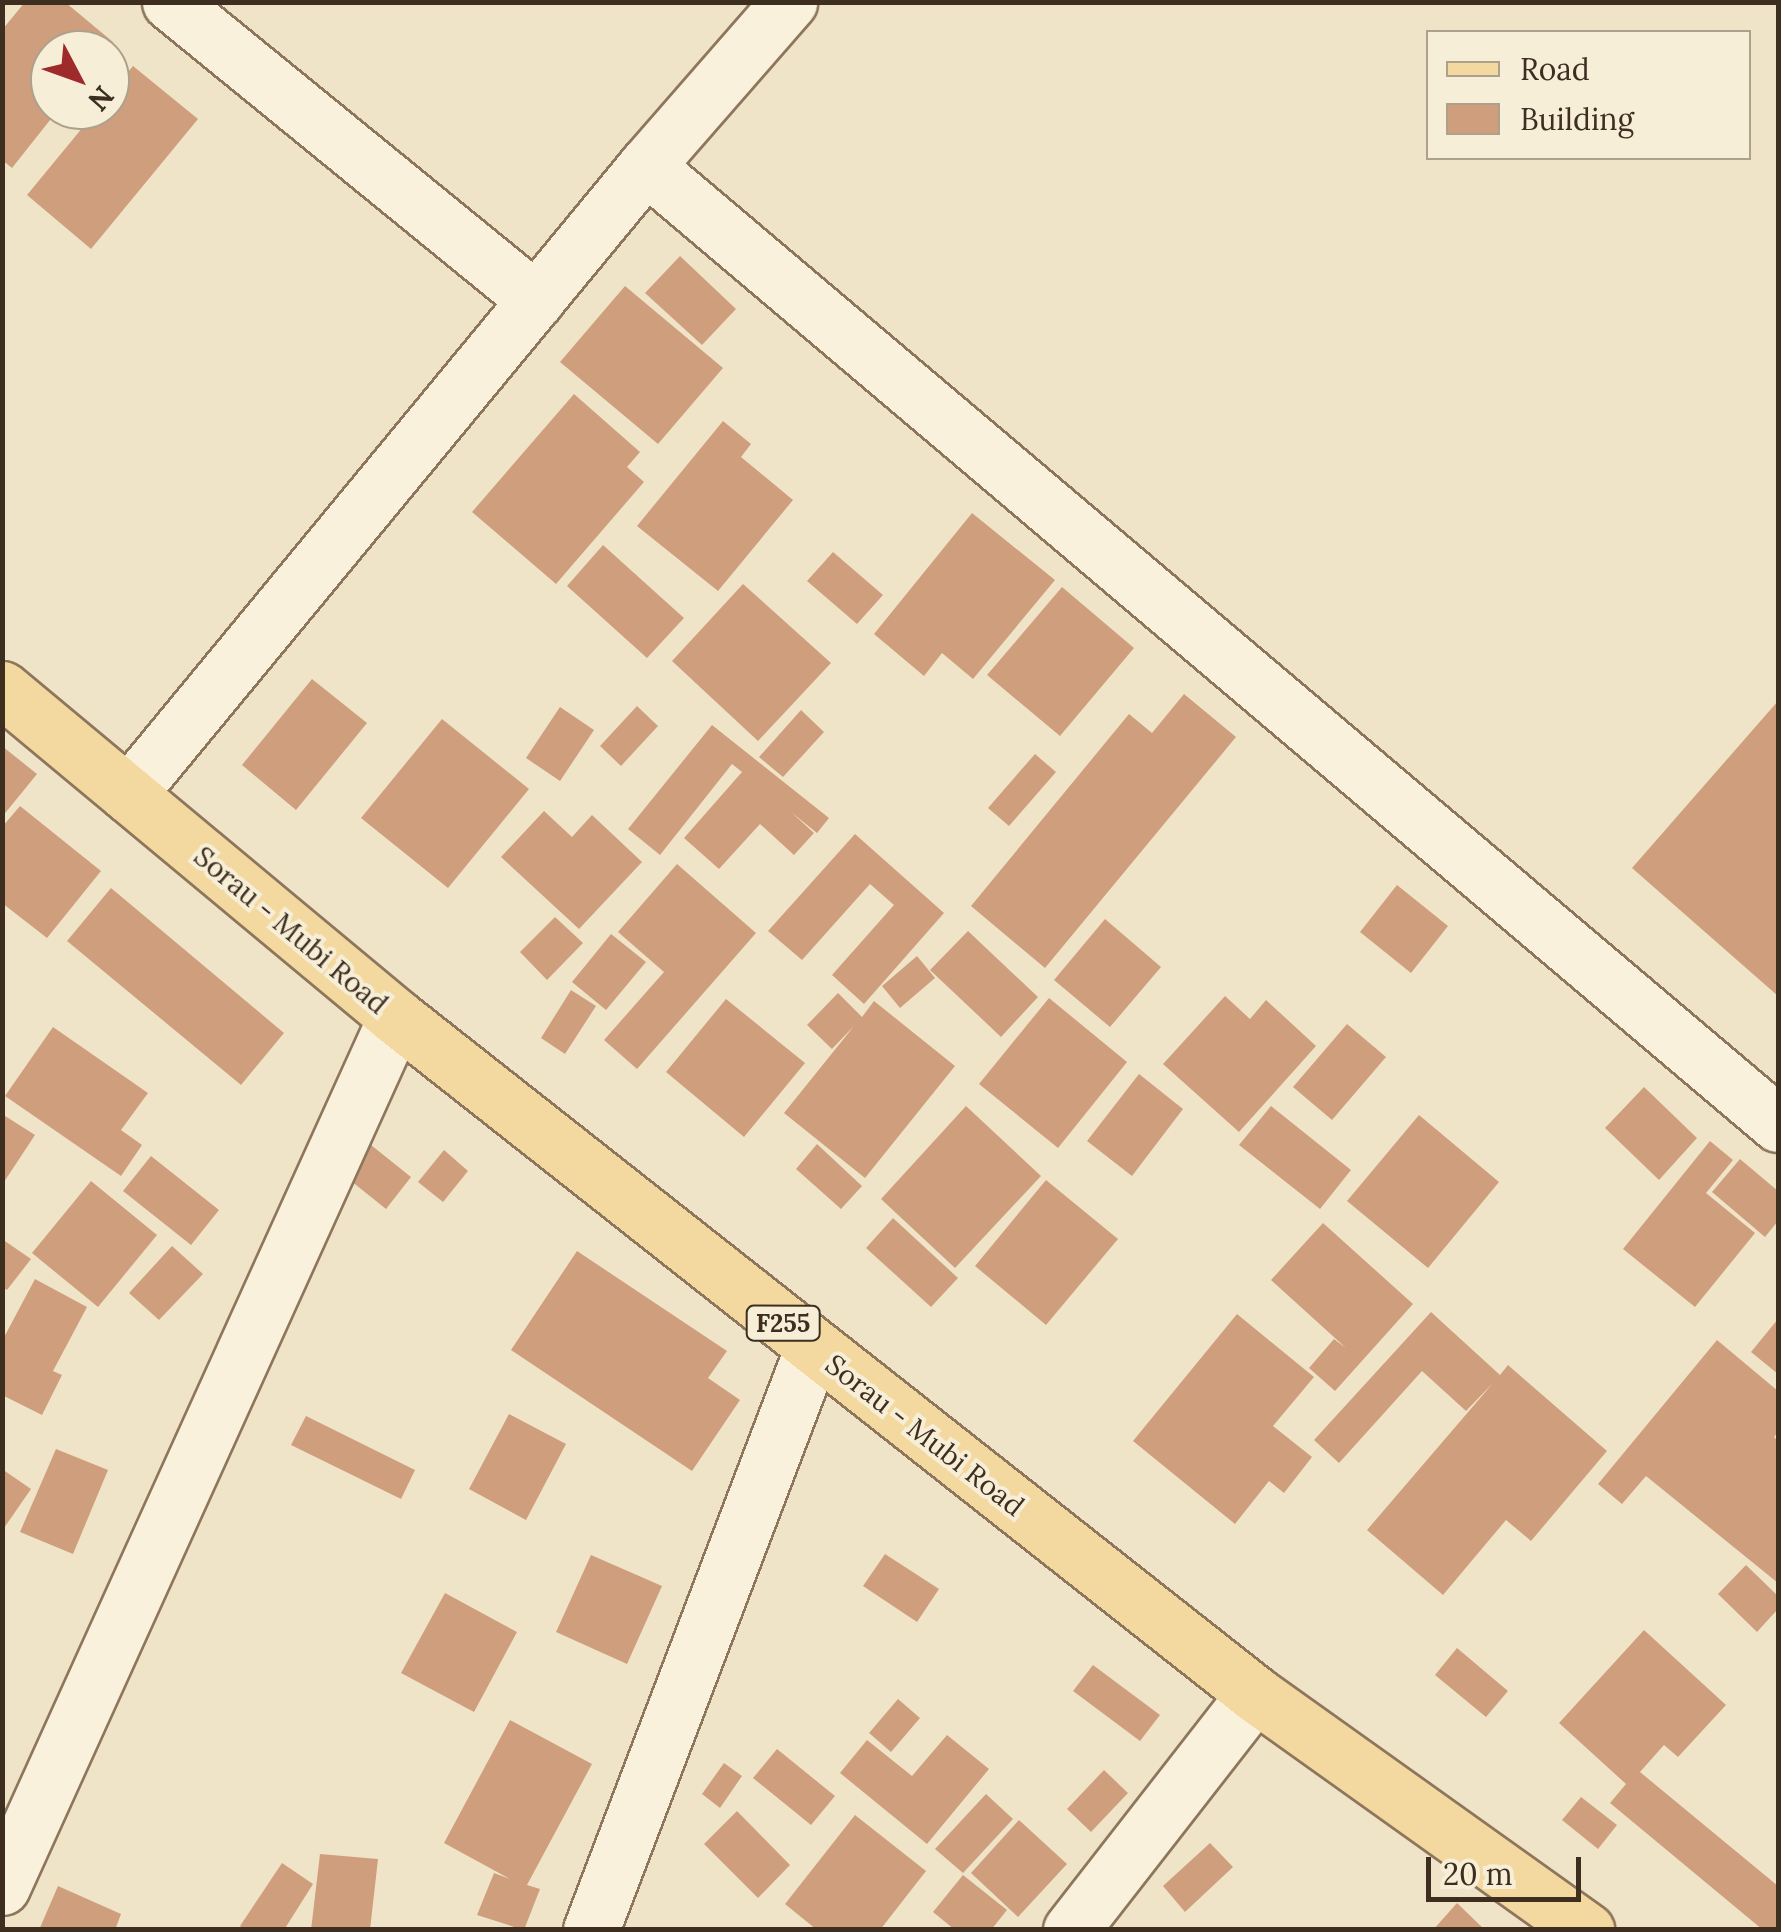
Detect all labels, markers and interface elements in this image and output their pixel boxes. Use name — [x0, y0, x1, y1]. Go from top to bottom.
north arrow — [30, 30, 130, 130]
legend — [1426, 30, 1751, 160]
text: Road — [1520, 50, 1590, 88]
text: N — [80, 78, 122, 118]
text: Building — [1520, 100, 1634, 138]
street label: Sorau - Mubi Road — [187, 839, 395, 1021]
road number: F255 — [746, 1303, 820, 1343]
street label: Sorau - Mubi Road — [819, 1347, 1031, 1523]
scale bar — [1431, 1837, 1586, 1899]
text: 20 m — [1443, 1855, 1512, 1893]

